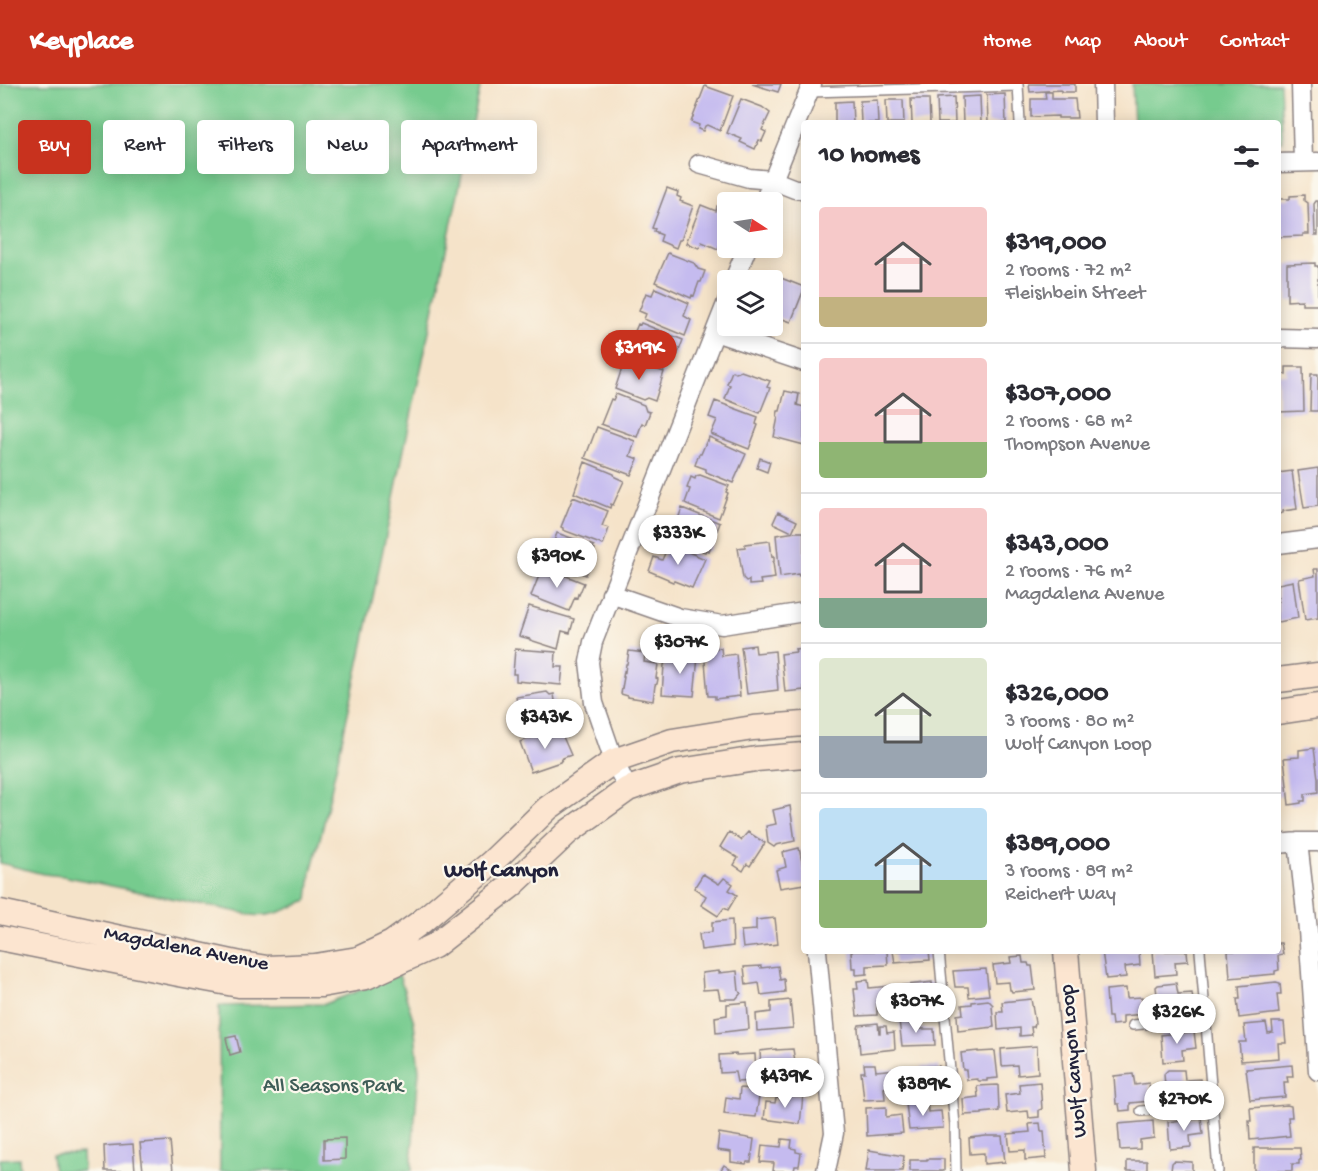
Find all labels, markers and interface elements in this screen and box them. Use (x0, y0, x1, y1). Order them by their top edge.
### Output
text: Keyplace (30, 26, 133, 59)
text: Home (983, 30, 1031, 55)
text: Map (1064, 30, 1101, 55)
text: About (1134, 30, 1187, 55)
text: Contact (1220, 30, 1288, 55)
chip: Buy (18, 120, 91, 174)
chip: Rent (103, 120, 185, 174)
chip: Filters (197, 120, 294, 174)
chip: New (306, 120, 389, 174)
chip: Apartment (401, 120, 537, 174)
icon: filters (1230, 140, 1263, 173)
text: 10 homes (819, 141, 919, 172)
north arrow (717, 192, 783, 258)
map controls (717, 192, 783, 336)
text: $319,000 (1005, 229, 1106, 260)
icon: home (867, 231, 939, 303)
text: 2 rooms · 72 m² (1005, 260, 1132, 283)
button: layers (717, 270, 783, 336)
text: Fleishbein Street (1005, 283, 1145, 306)
pin: $319K (597, 330, 681, 381)
text: $319K (615, 338, 663, 361)
text: $307,000 (1005, 380, 1111, 411)
icon: home (867, 382, 939, 454)
text: 2 rooms · 68 m² (1005, 411, 1133, 434)
text: Thompson Avenue (1005, 434, 1150, 457)
pin: $333K (636, 515, 720, 566)
text: $333K (652, 523, 704, 546)
text: $343,000 (1005, 530, 1108, 561)
icon: home (867, 532, 939, 604)
pin: $390K (515, 538, 599, 589)
text: $390K (531, 546, 583, 569)
text: 2 rooms · 76 m² (1005, 561, 1132, 584)
text: Magdalena Avenue (1005, 584, 1164, 607)
pin: $307K (638, 624, 722, 675)
text: $307K (654, 632, 706, 655)
text: $326,000 (1005, 680, 1109, 711)
icon: home (867, 682, 939, 754)
pin: $343K (503, 699, 587, 750)
text: $343K (520, 707, 570, 730)
text: 3 rooms · 80 m² (1005, 711, 1134, 734)
text: Wolf Canyon Loop (1005, 734, 1151, 757)
text: $389,000 (1005, 830, 1110, 861)
icon: home (867, 832, 939, 904)
district label: Wolf Canyon (443, 859, 559, 885)
text: 3 rooms · 89 m² (1005, 861, 1133, 884)
text: Reichert Way (1005, 884, 1116, 907)
street label: Magdalena Avenue (101, 922, 272, 978)
pin: $307K (874, 983, 958, 1034)
street label: Wolf Canyon Loop (1056, 983, 1094, 1139)
text: $307K (890, 991, 942, 1014)
pin: $326K (1135, 994, 1219, 1045)
text: $326K (1152, 1002, 1202, 1025)
pin: $439K (743, 1058, 827, 1109)
text: $439K (760, 1066, 810, 1089)
pin: $389K (881, 1066, 965, 1117)
text: $389K (897, 1074, 949, 1097)
park label: All Seasons Park (263, 1075, 406, 1100)
pin: $270K (1142, 1081, 1226, 1132)
text: $270K (1158, 1089, 1210, 1112)

